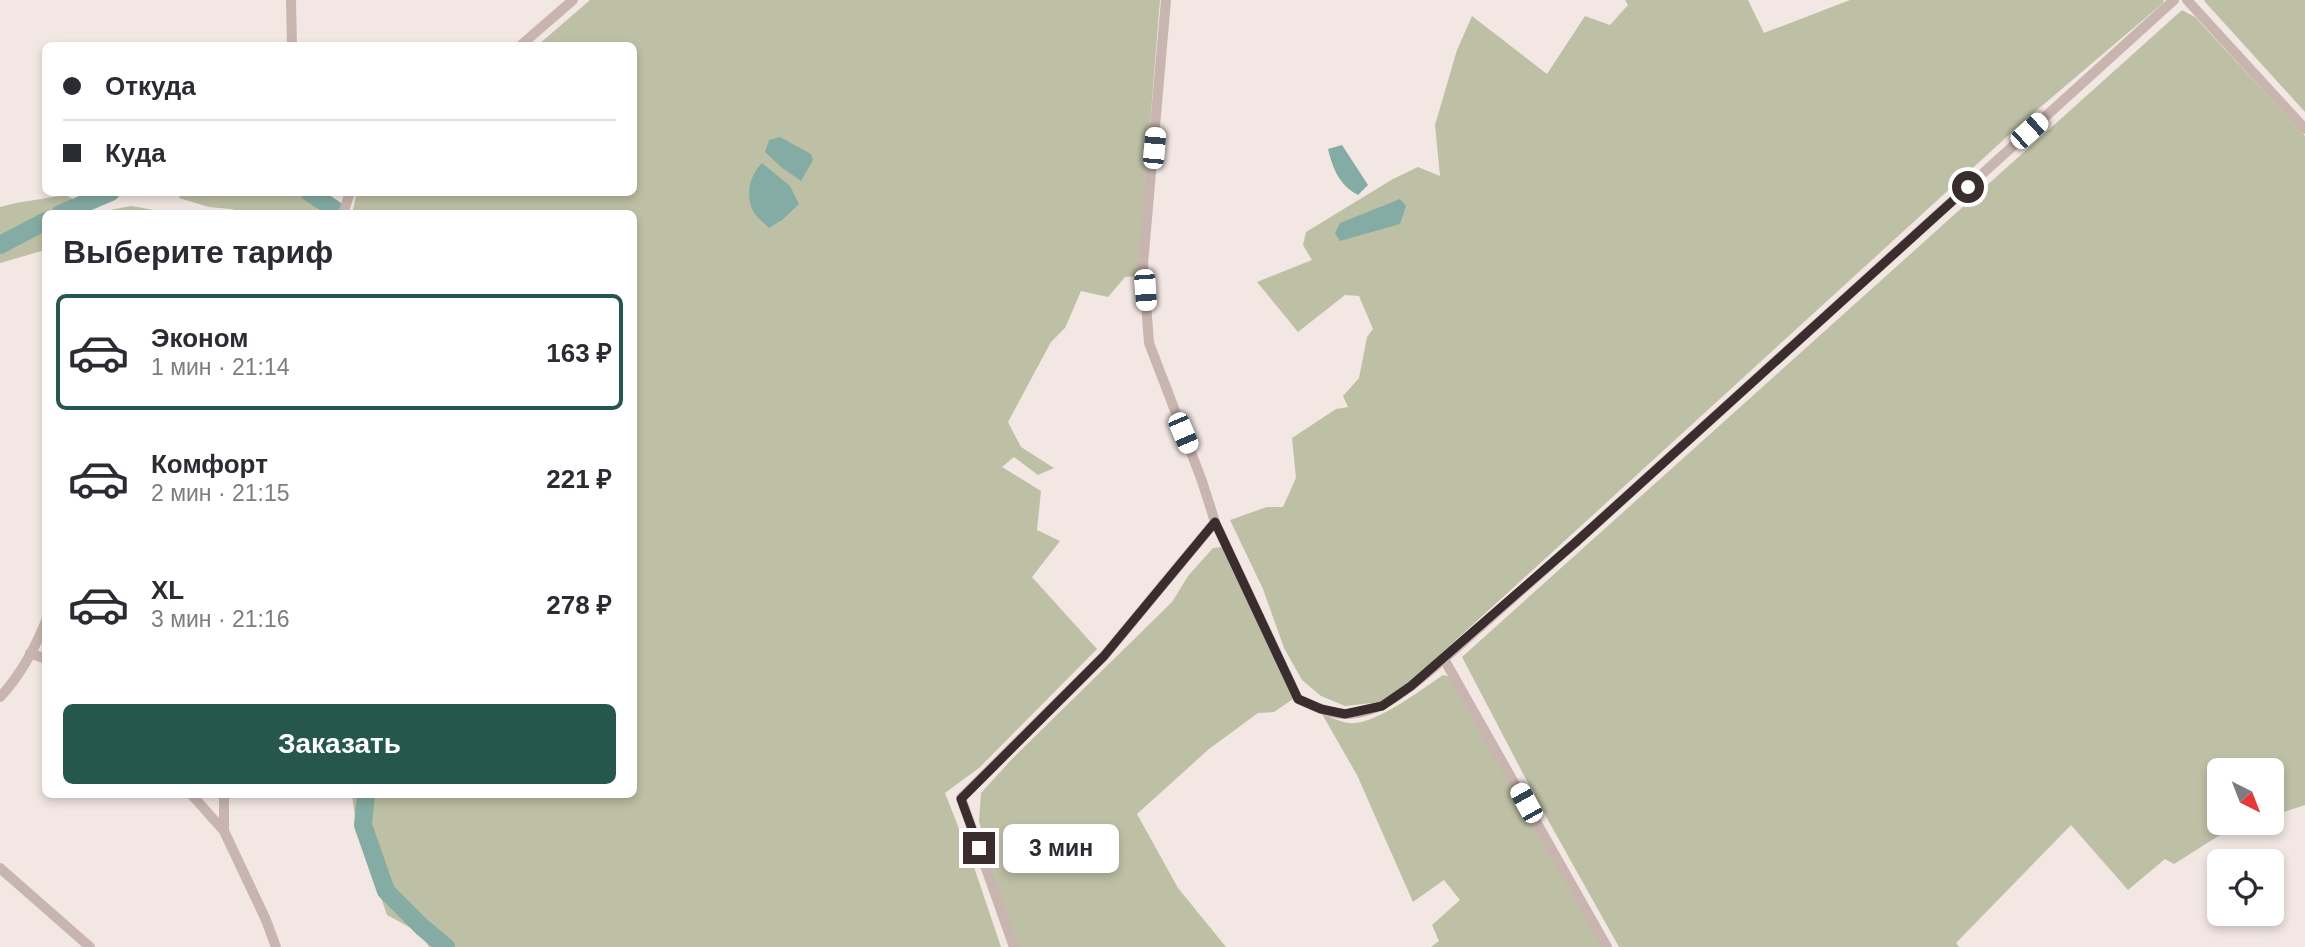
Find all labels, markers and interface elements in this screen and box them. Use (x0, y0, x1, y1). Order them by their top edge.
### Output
text: Откуда (105, 71, 196, 101)
car (2007, 109, 2052, 153)
car (1142, 126, 1167, 170)
text: Куда (105, 138, 166, 168)
route start (1952, 171, 1984, 203)
text: Выберите тариф (63, 234, 333, 270)
car (1134, 268, 1157, 312)
icon: car (67, 321, 130, 384)
text: Эконом (151, 323, 249, 353)
text: 163 ₽ (546, 338, 612, 368)
text: 1 мин · 21:14 (151, 354, 290, 380)
car (1166, 410, 1201, 456)
icon: car (67, 447, 130, 510)
text: Комфорт (151, 449, 268, 479)
text: 221 ₽ (546, 464, 612, 494)
text: 2 мин · 21:15 (151, 480, 290, 506)
icon: car (67, 573, 130, 636)
text: XL (151, 575, 184, 605)
text: 278 ₽ (546, 590, 612, 620)
text: 3 мин · 21:16 (151, 606, 290, 632)
button: Заказать (63, 704, 616, 784)
north arrow (2207, 758, 2284, 835)
map controls (2207, 758, 2284, 926)
car (1507, 780, 1546, 826)
callout: 3 мин (1004, 824, 1119, 872)
route end (963, 832, 995, 864)
text: 3 мин (1029, 835, 1093, 861)
button: locate (2207, 849, 2284, 926)

